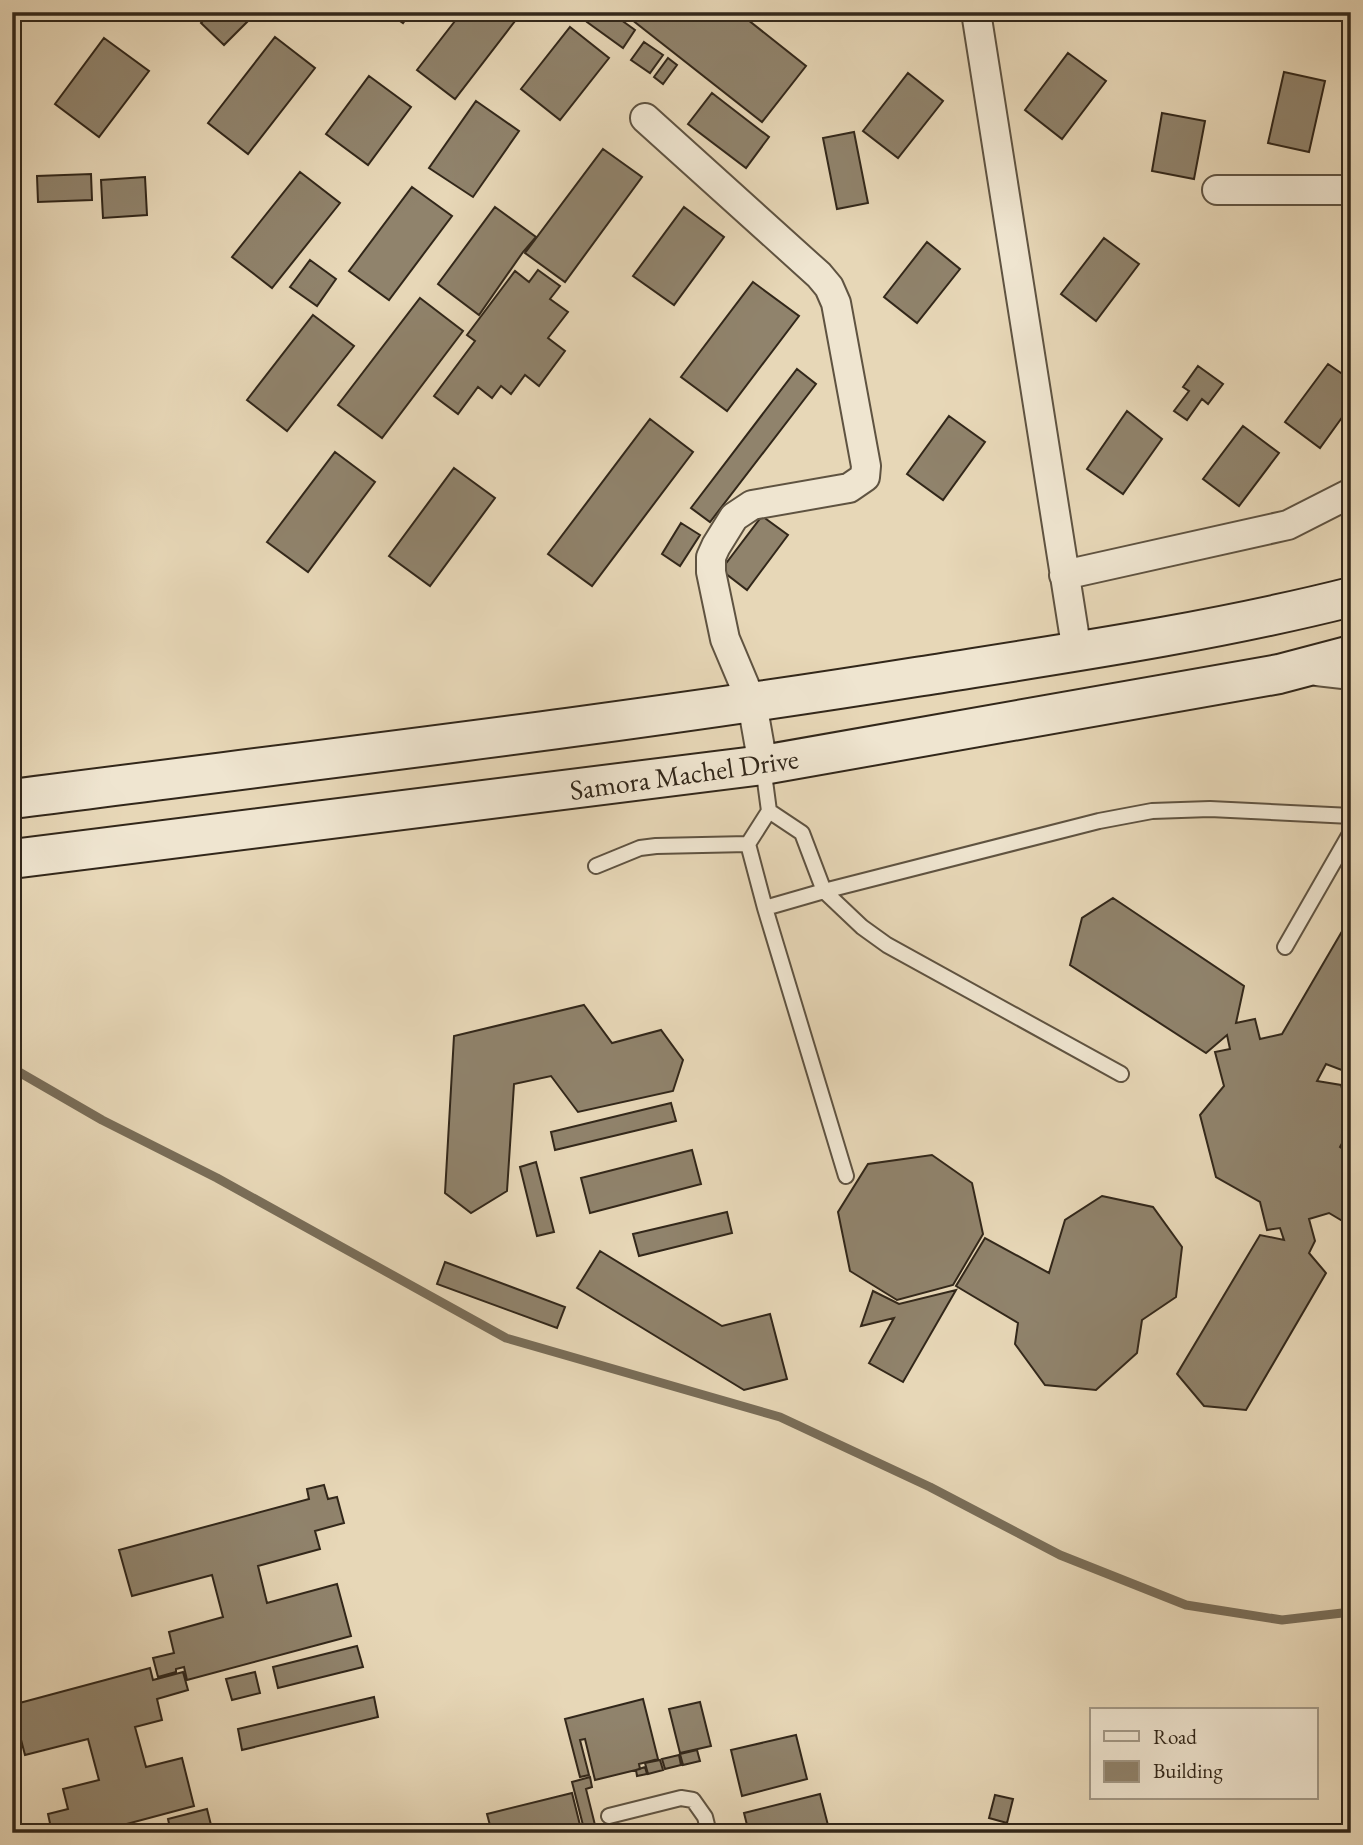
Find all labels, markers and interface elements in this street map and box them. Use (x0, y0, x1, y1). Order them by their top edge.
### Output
street label: Samora Machel Drive (567, 740, 801, 808)
legend (1090, 1708, 1318, 1800)
text: Road (1153, 1723, 1197, 1750)
text: Building (1153, 1757, 1223, 1784)

